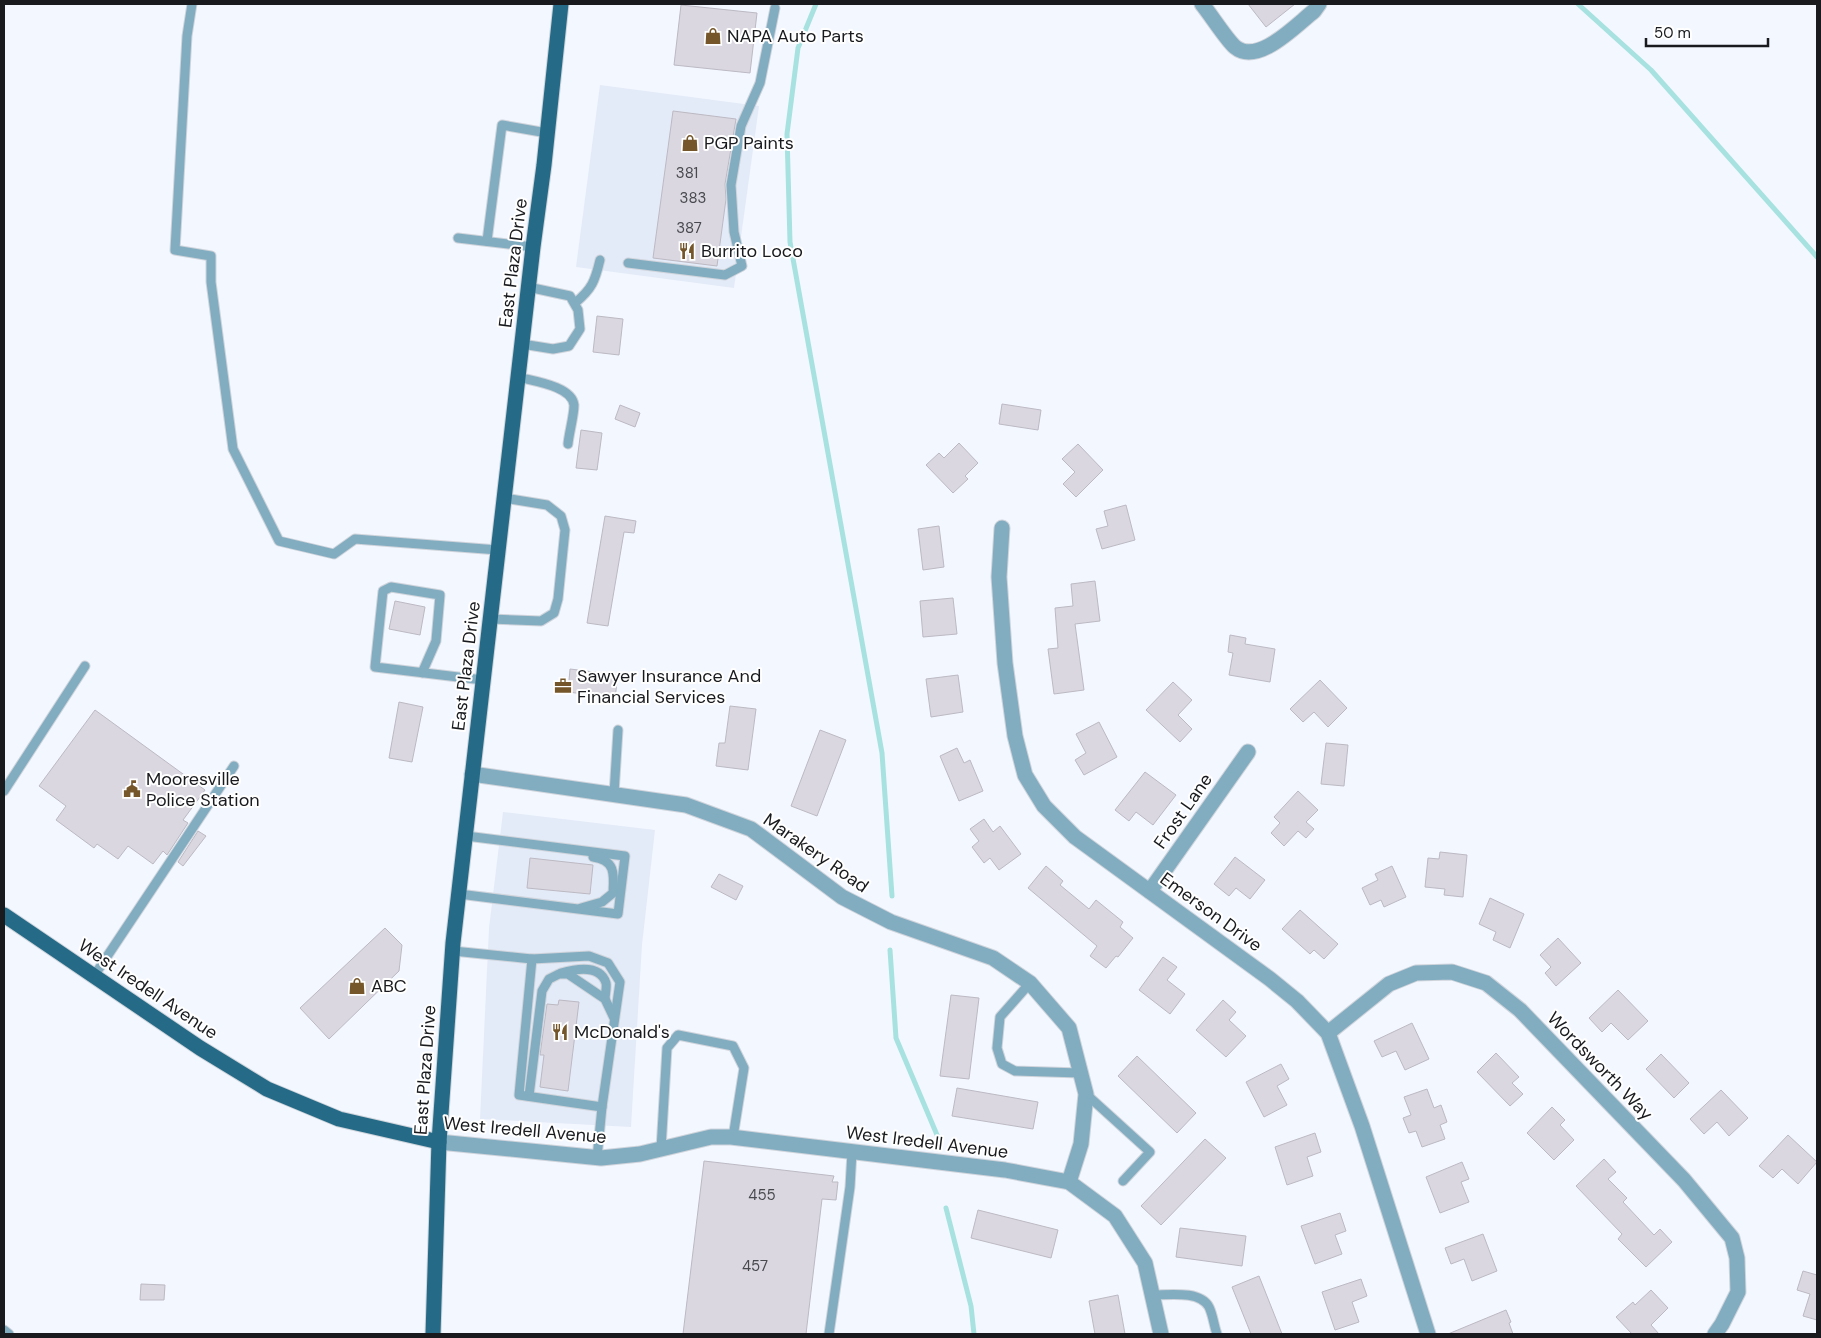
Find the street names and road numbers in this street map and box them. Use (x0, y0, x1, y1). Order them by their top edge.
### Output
street label: East Plaza Drive (493, 197, 533, 329)
street label: East Plaza Drive (446, 600, 486, 732)
street label: Frost Lane (1148, 769, 1218, 853)
street label: Marakery Road (759, 808, 873, 898)
street label: Emerson Drive (1155, 867, 1267, 957)
street label: West Iredell Avenue (74, 933, 222, 1045)
street label: East Plaza Drive (408, 1004, 442, 1136)
street label: Wordsworth Way (1542, 1006, 1658, 1126)
street label: West Iredell Avenue (443, 1111, 607, 1149)
street label: West Iredell Avenue (844, 1120, 1010, 1164)

